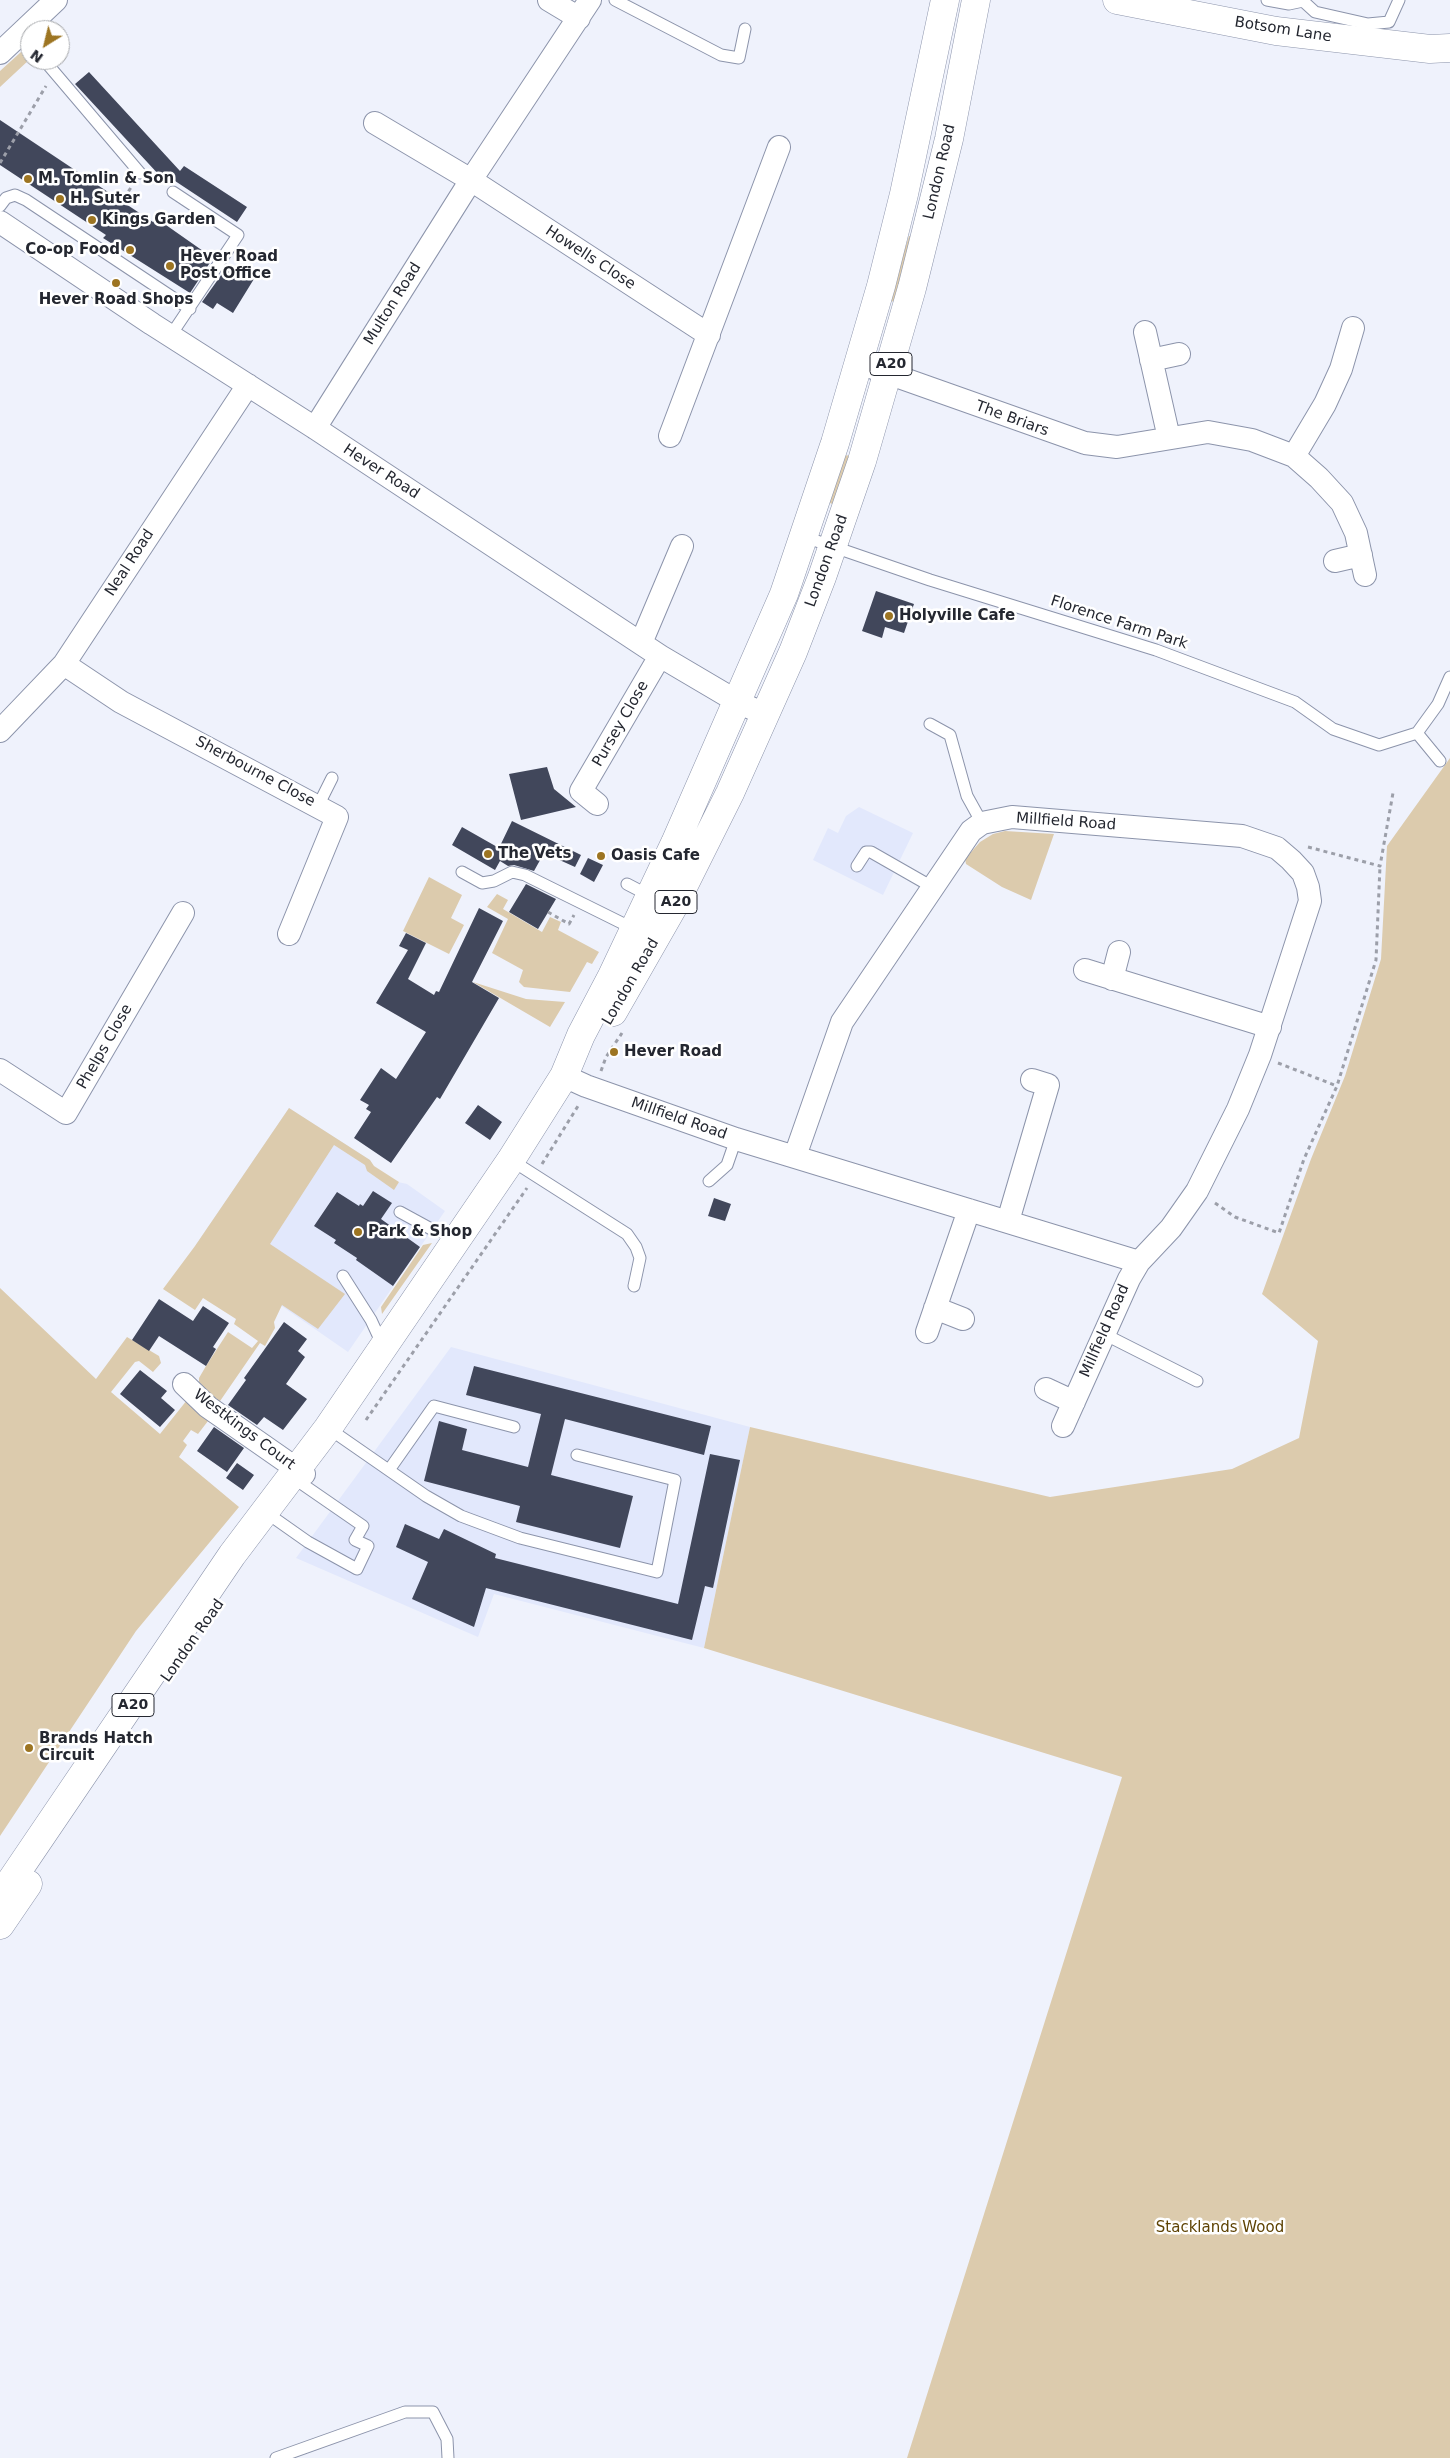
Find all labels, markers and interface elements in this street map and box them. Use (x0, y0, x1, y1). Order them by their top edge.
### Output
street label: Botsom Lane (1233, 13, 1333, 47)
north arrow (20, 20, 70, 70)
text: N (27, 46, 46, 66)
street label: London Road (920, 123, 960, 221)
place label: M. Tomlin & Son (38, 170, 174, 188)
marker: M. Tomlin & Son (22, 173, 34, 185)
place label: H. Suter (70, 190, 140, 208)
marker: H. Suter (54, 193, 66, 205)
place label: Kings Garden (102, 211, 216, 229)
marker: Kings Garden (86, 214, 98, 226)
street label: Howells Close (542, 222, 638, 294)
place label: Co-op Food (25, 241, 120, 259)
marker: Co-op Food (124, 244, 136, 256)
place label: Hever Road Post Office (180, 248, 278, 283)
marker: Hever Road Post Office (164, 260, 176, 272)
street label: Multon Road (361, 260, 425, 348)
marker: Hever Road Shops (110, 277, 122, 289)
place label: Hever Road Shops (39, 291, 193, 309)
road number: A20 (870, 352, 912, 376)
street label: The Briars (973, 397, 1051, 441)
street label: Hever Road (340, 441, 422, 503)
street label: London Road (802, 512, 852, 610)
street label: Neal Road (102, 526, 158, 600)
street label: Florence Farm Park (1048, 592, 1190, 654)
place label: Holyville Cafe (899, 607, 1015, 625)
marker: Holyville Cafe (883, 610, 895, 622)
street label: Pursey Close (589, 678, 653, 770)
street label: Sherbourne Close (192, 733, 318, 811)
street label: Millfield Road (1015, 810, 1117, 834)
place label: The Vets (498, 845, 571, 863)
place label: Oasis Cafe (611, 847, 700, 865)
marker: The Vets (482, 848, 494, 860)
marker: Oasis Cafe (595, 850, 607, 862)
road number: A20 (655, 890, 697, 914)
street label: London Road (599, 935, 663, 1029)
street label: Phelps Close (73, 1001, 137, 1093)
place label: Hever Road (624, 1043, 722, 1061)
marker: Hever Road (608, 1046, 620, 1058)
street label: Millfield Road (629, 1094, 729, 1144)
place label: Park & Shop (368, 1223, 472, 1241)
marker: Park & Shop (352, 1226, 364, 1238)
street label: Millfield Road (1076, 1282, 1134, 1380)
street label: Westkings Court (190, 1386, 298, 1474)
street label: London Road (158, 1596, 228, 1686)
road number: A20 (112, 1694, 154, 1716)
place label: Brands Hatch Circuit (39, 1730, 153, 1765)
marker: Brands Hatch Circuit (23, 1742, 35, 1754)
park label: Stacklands Wood (1156, 2219, 1284, 2237)

